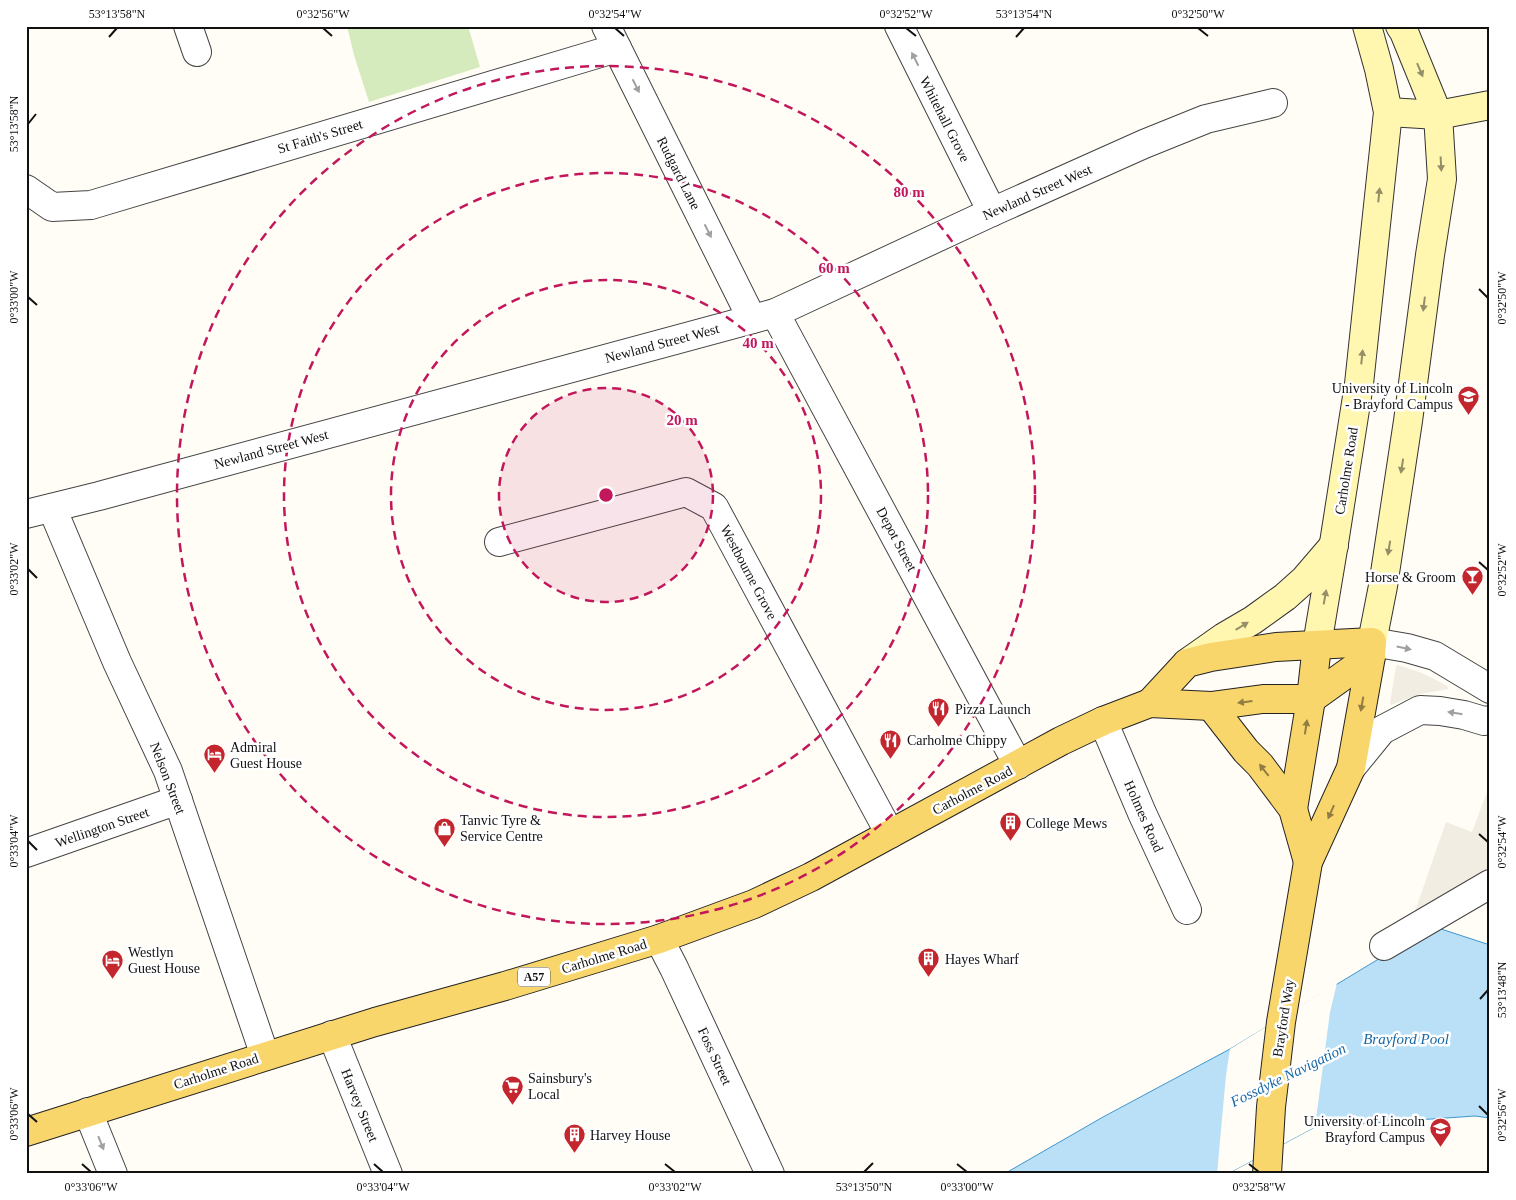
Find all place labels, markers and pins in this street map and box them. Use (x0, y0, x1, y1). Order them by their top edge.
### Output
place label: University of Lincoln - Brayford Campus (1332, 381, 1453, 412)
school or university icon: University of Lincoln - Brayford Campus (1457, 384, 1481, 415)
centre of rings (597, 486, 615, 504)
bar icon: Horse & Groom (1460, 565, 1484, 596)
place label: Horse & Groom (1365, 570, 1456, 585)
restaurant icon: Pizza Launch (927, 697, 951, 728)
place label: Pizza Launch (955, 702, 1031, 717)
restaurant icon: Carholme Chippy (879, 728, 903, 759)
place label: Carholme Chippy (907, 733, 1007, 748)
place label: Admiral Guest House (230, 740, 302, 771)
hotel icon: Admiral Guest House (202, 743, 226, 774)
building icon: College Mews (998, 811, 1022, 842)
place label: Tanvic Tyre & Service Centre (460, 813, 543, 844)
shop icon: Tanvic Tyre & Service Centre (432, 816, 456, 847)
place label: College Mews (1026, 816, 1107, 831)
place label: Westlyn Guest House (128, 945, 200, 976)
building icon: Hayes Wharf (917, 947, 941, 978)
hotel icon: Westlyn Guest House (100, 948, 124, 979)
place label: Hayes Wharf (945, 952, 1019, 967)
place label: Sainsbury's Local (528, 1071, 592, 1102)
supermarket icon: Sainsbury's Local (500, 1074, 524, 1105)
place label: University of Lincoln Brayford Campus (1304, 1114, 1425, 1145)
school or university icon: University of Lincoln Brayford Campus (1429, 1117, 1453, 1148)
building icon: Harvey House (562, 1123, 586, 1154)
place label: Harvey House (590, 1128, 670, 1143)

